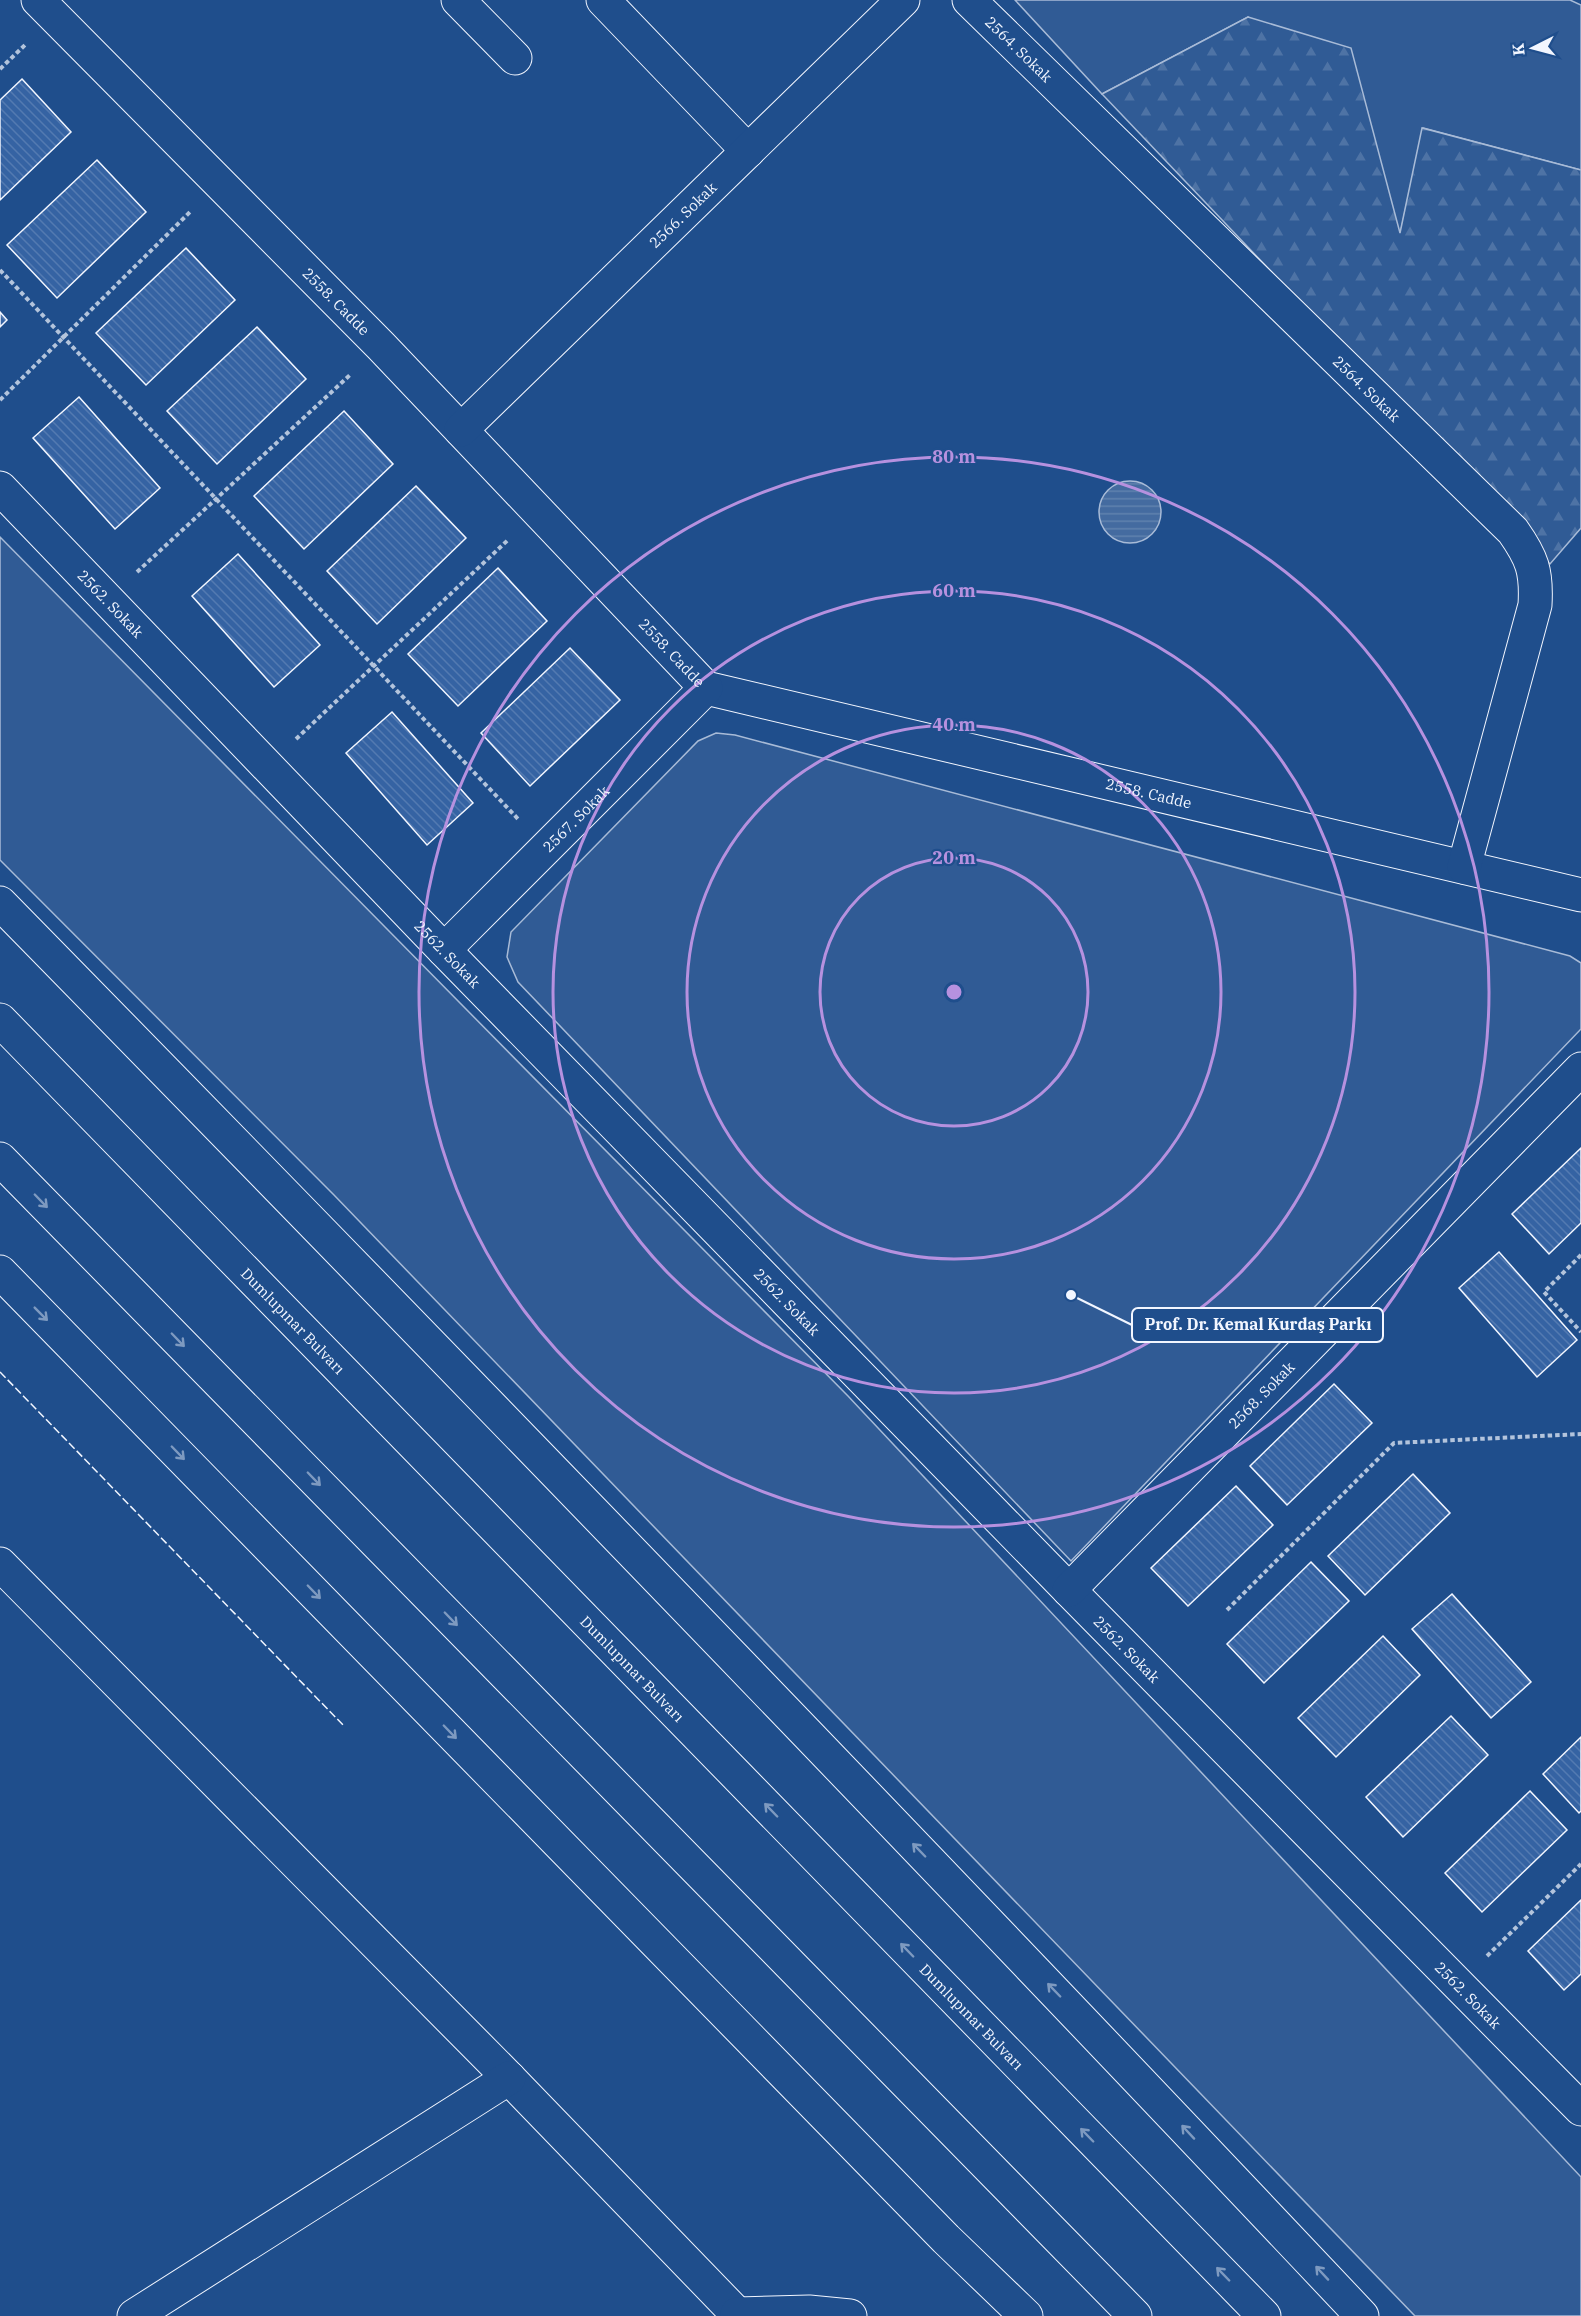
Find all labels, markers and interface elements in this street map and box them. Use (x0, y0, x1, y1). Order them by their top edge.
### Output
street label: 2564. Sokak (981, 12, 1057, 86)
north arrow (1503, 18, 1563, 78)
text: K (1507, 42, 1529, 57)
street label: 2566. Sokak (645, 177, 720, 252)
street label: 2558. Cadde (299, 263, 374, 339)
street label: 2564. Sokak (1329, 351, 1405, 426)
text: 80 m (932, 445, 976, 468)
street label: 2562. Sokak (74, 566, 148, 641)
text: 60 m (932, 579, 976, 602)
street label: 2558. Cadde (635, 614, 709, 691)
text: 40 m (932, 713, 976, 736)
street label: 2558. Cadde (1104, 773, 1194, 812)
street label: 2567. Sokak (538, 781, 613, 856)
text: 20 m (932, 846, 976, 869)
street label: 2562. Sokak (411, 916, 485, 992)
centre of rings (944, 982, 964, 1002)
one-way arrow (34, 1193, 48, 1208)
street label: Dumlupınar Bulvarı (237, 1264, 349, 1378)
street label: 2562. Sokak (750, 1264, 824, 1339)
one-way arrow (34, 1306, 49, 1321)
callout: Prof. Dr. Kemal Kurdaş Parkı (1132, 1308, 1383, 1342)
text: Prof. Dr. Kemal Kurdaş Parkı (1144, 1314, 1372, 1334)
one-way arrow (170, 1333, 185, 1348)
street label: 2568. Sokak (1224, 1357, 1298, 1432)
one-way arrow (170, 1445, 185, 1460)
one-way arrow (307, 1472, 321, 1487)
one-way arrow (307, 1585, 321, 1600)
one-way arrow (443, 1611, 458, 1626)
street label: Dumlupınar Bulvarı (577, 1611, 689, 1726)
street label: 2562. Sokak (1090, 1611, 1164, 1687)
one-way arrow (443, 1724, 458, 1739)
one-way arrow (764, 1803, 778, 1818)
one-way arrow (912, 1842, 926, 1857)
one-way arrow (900, 1942, 914, 1957)
street label: 2562. Sokak (1431, 1957, 1506, 2033)
street label: Dumlupınar Bulvarı (916, 1959, 1028, 2074)
one-way arrow (1047, 1983, 1061, 1998)
one-way arrow (1181, 2124, 1195, 2139)
one-way arrow (1080, 2127, 1095, 2142)
one-way arrow (1315, 2266, 1329, 2281)
one-way arrow (1216, 2267, 1231, 2282)

